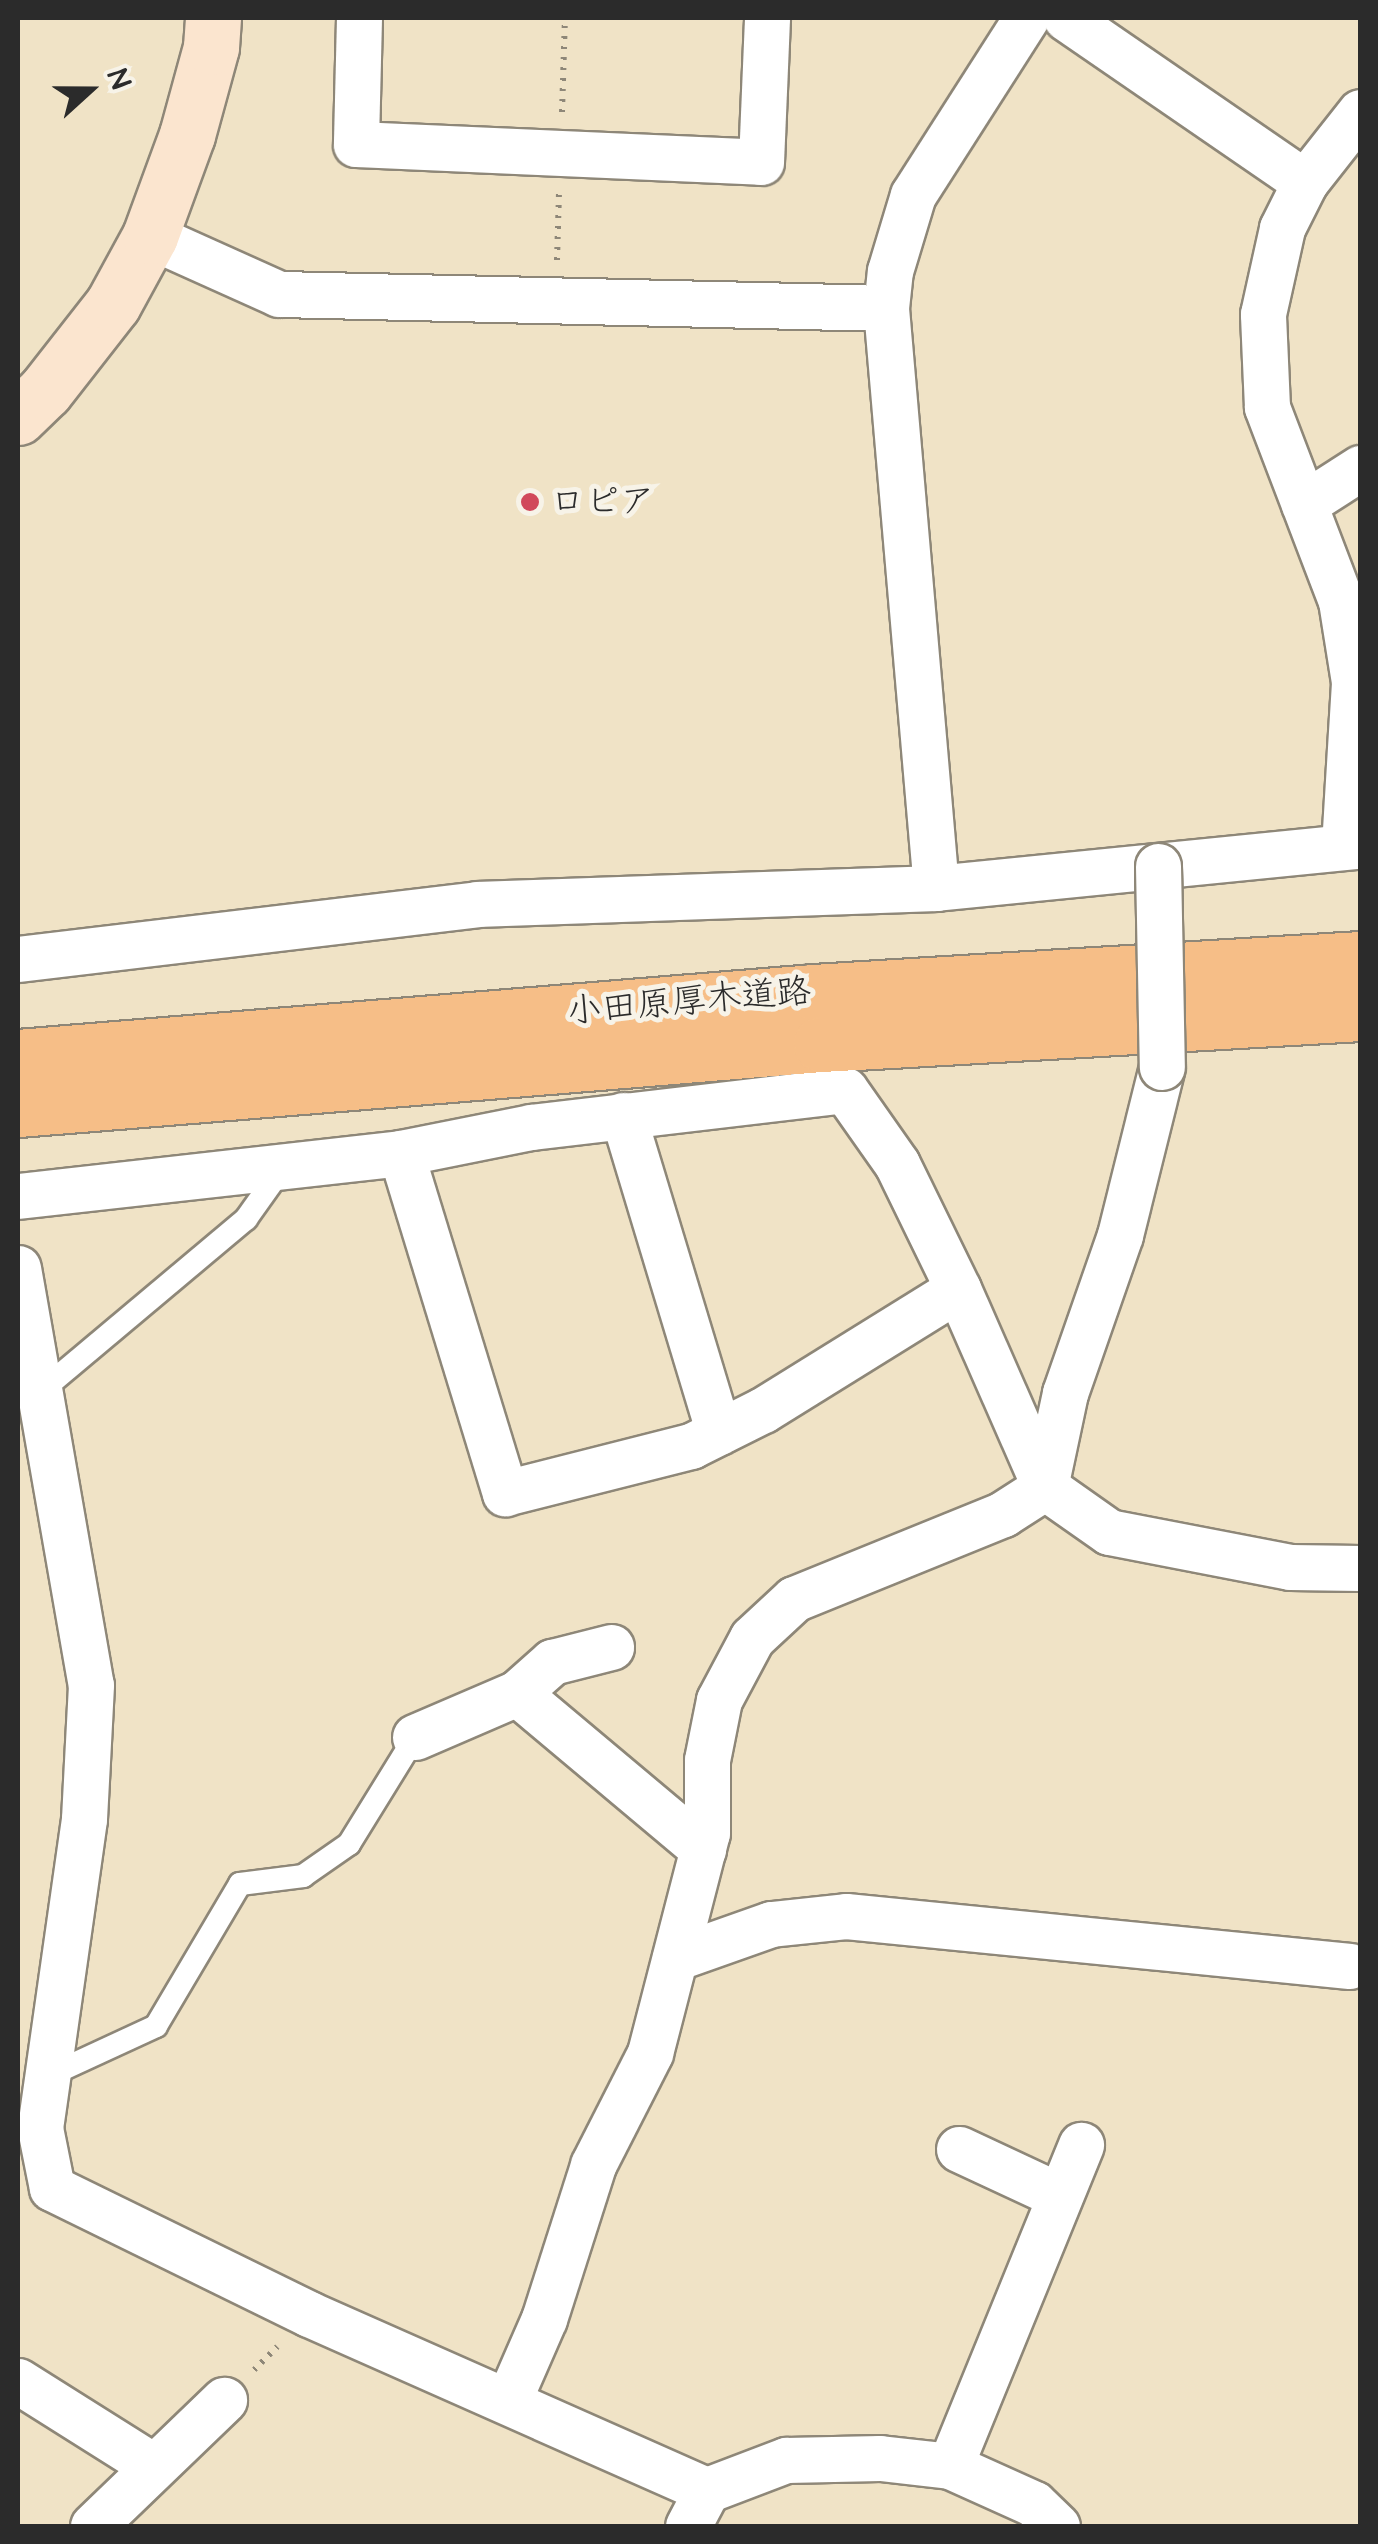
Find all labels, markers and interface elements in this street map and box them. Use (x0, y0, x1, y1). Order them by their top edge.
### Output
north arrow (40, 40, 140, 140)
text: N (97, 64, 140, 94)
place label: ロピア (550, 481, 655, 523)
marker: ロピア (519, 491, 541, 513)
street label: 小田原厚木道路 (565, 970, 813, 1034)

